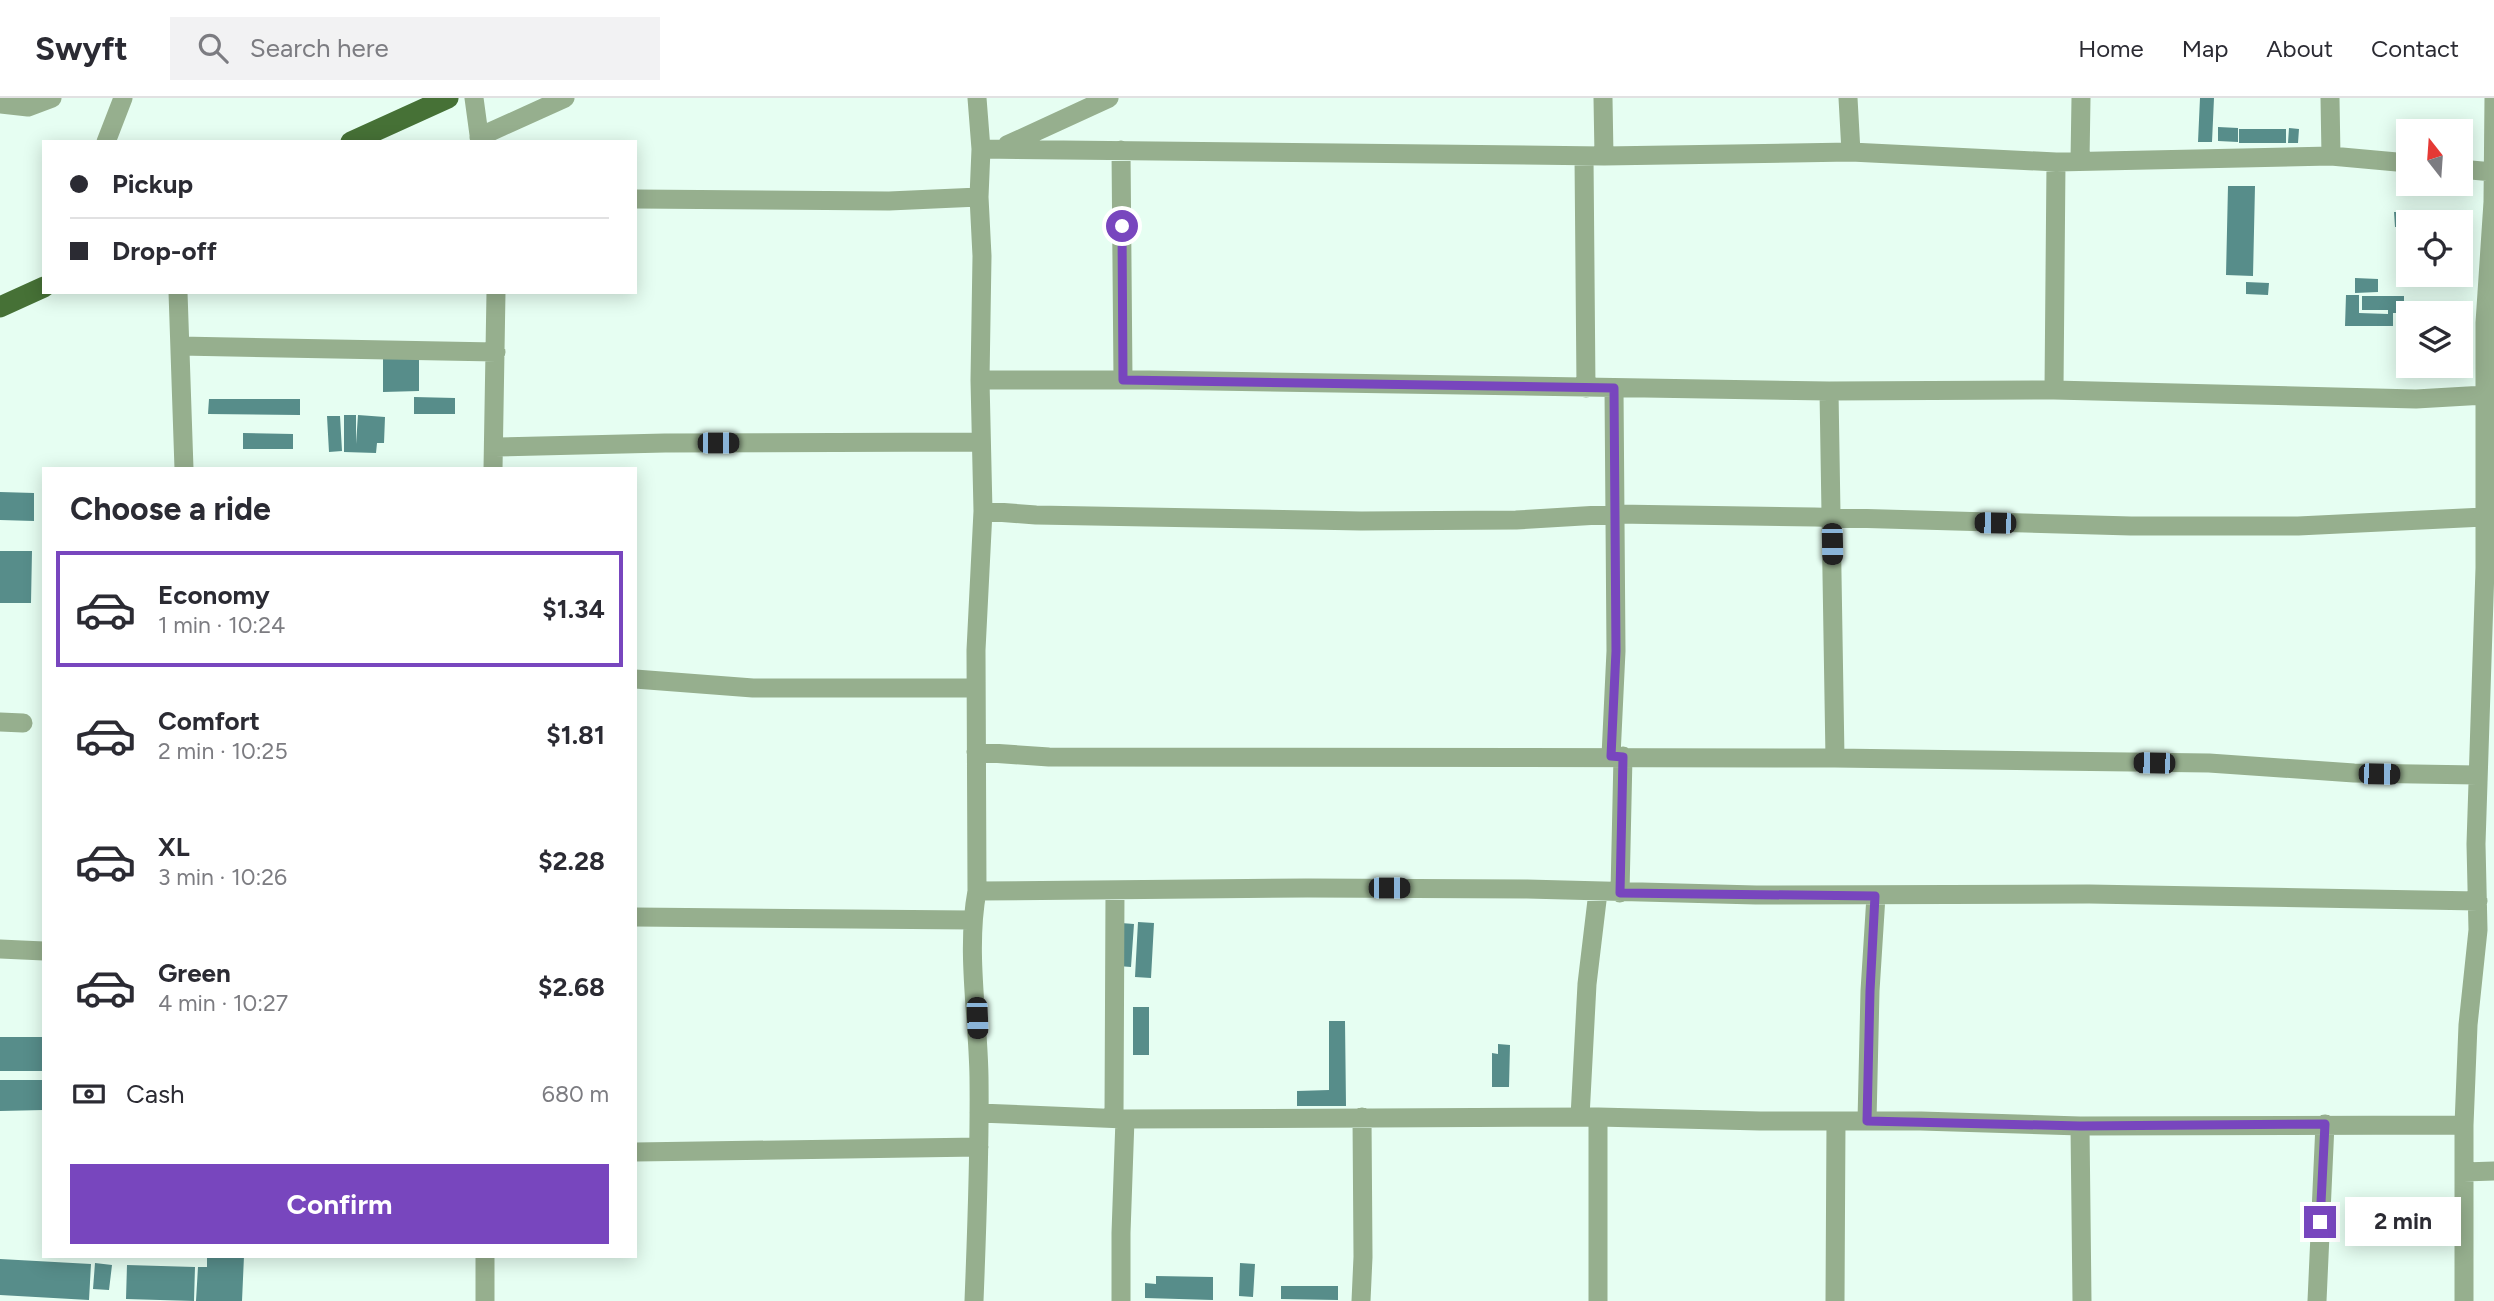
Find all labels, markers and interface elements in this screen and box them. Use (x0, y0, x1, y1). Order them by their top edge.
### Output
search box (170, 17, 660, 80)
text: Swyft (35, 29, 128, 68)
icon: search (194, 29, 232, 67)
text: Search here (250, 32, 389, 64)
text: Home (2078, 34, 2144, 63)
text: Map (2182, 34, 2228, 63)
text: About (2266, 34, 2333, 63)
text: Contact (2371, 34, 2459, 63)
north arrow (2396, 119, 2473, 196)
map controls (2396, 119, 2473, 378)
text: Pickup (112, 168, 193, 200)
route start (1106, 210, 1138, 242)
button: locate (2396, 210, 2473, 287)
text: Drop-off (112, 235, 217, 267)
button: layers (2396, 301, 2473, 378)
car (698, 433, 740, 454)
text: Choose a ride (70, 490, 271, 528)
car (1974, 512, 2017, 534)
car (1822, 523, 1843, 565)
icon: car (74, 578, 137, 641)
text: Economy (158, 579, 270, 611)
text: $1.34 (542, 593, 605, 625)
text: 1 min · 10:24 (158, 611, 285, 639)
icon: car (74, 704, 137, 767)
text: Comfort (158, 705, 260, 737)
text: $1.81 (546, 719, 605, 751)
text: 2 min · 10:25 (158, 737, 288, 765)
car (2133, 752, 2176, 774)
car (2358, 763, 2401, 785)
icon: car (74, 830, 137, 893)
text: XL (158, 831, 190, 863)
text: $2.28 (538, 845, 605, 877)
text: 3 min · 10:26 (158, 863, 287, 891)
car (1369, 878, 1411, 899)
icon: car (74, 956, 137, 1019)
text: Green (158, 957, 231, 989)
text: $2.68 (538, 971, 605, 1003)
text: 4 min · 10:27 (158, 989, 288, 1017)
car (966, 997, 989, 1039)
icon: cash (70, 1075, 108, 1113)
text: Cash (126, 1078, 185, 1110)
text: 680 m (542, 1080, 609, 1108)
button: Confirm (70, 1164, 609, 1244)
callout: 2 min (2344, 1198, 2460, 1246)
route end (2304, 1206, 2336, 1238)
text: 2 min (2374, 1207, 2432, 1235)

